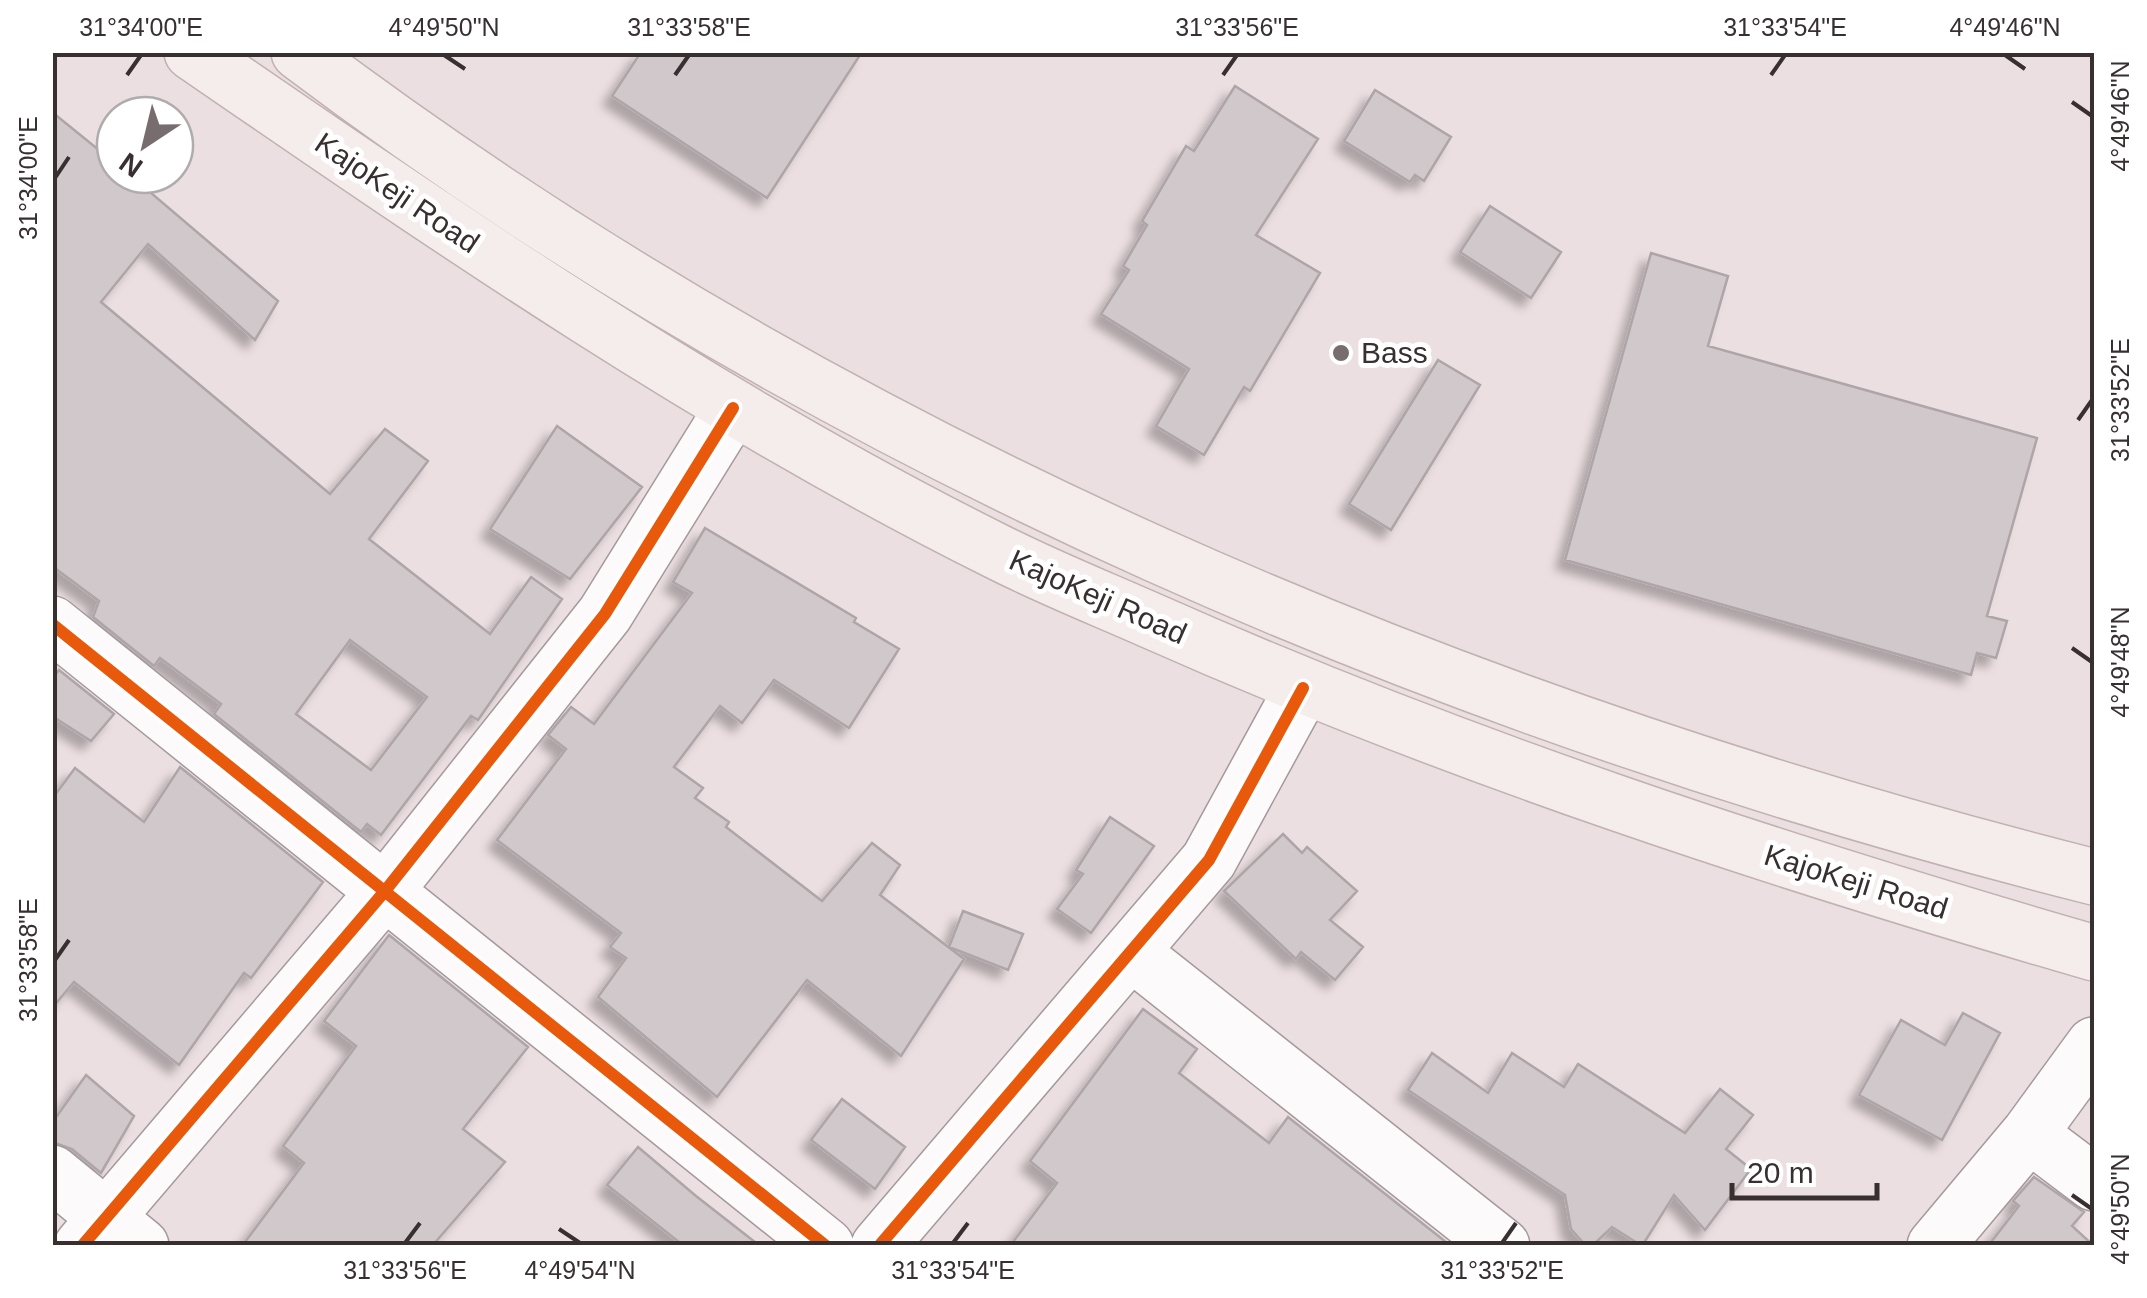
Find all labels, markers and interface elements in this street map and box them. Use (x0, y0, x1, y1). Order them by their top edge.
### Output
text: 31°34'00"E (79, 13, 203, 41)
text: 4°49'50"N (388, 13, 500, 41)
text: 31°33'58"E (627, 13, 751, 41)
text: 31°33'56"E (1175, 13, 1299, 41)
text: 31°33'54"E (1723, 13, 1847, 41)
text: 4°49'46"N (1949, 13, 2061, 41)
text: 4°49'46"N (2106, 60, 2134, 172)
north arrow (95, 95, 195, 195)
text: 31°34'00"E (14, 116, 42, 240)
street label: KajoKeji Road (309, 126, 485, 259)
text: N (114, 147, 148, 184)
place label: Bass (1361, 336, 1428, 369)
text: 31°33'52"E (2106, 338, 2134, 462)
marker: Bass (1330, 342, 1352, 364)
street label: KajoKeji Road (1005, 543, 1192, 650)
text: 4°49'48"N (2106, 606, 2134, 718)
street label: KajoKeji Road (1760, 838, 1952, 925)
text: 31°33'58"E (14, 898, 42, 1022)
scale bar (1732, 1138, 1877, 1200)
text: 4°49'50"N (2106, 1153, 2134, 1265)
text: 20 m (1747, 1156, 1814, 1189)
text: 31°33'56"E (343, 1256, 467, 1284)
text: 4°49'54"N (524, 1256, 636, 1284)
text: 31°33'54"E (891, 1256, 1015, 1284)
text: 31°33'52"E (1440, 1256, 1564, 1284)

